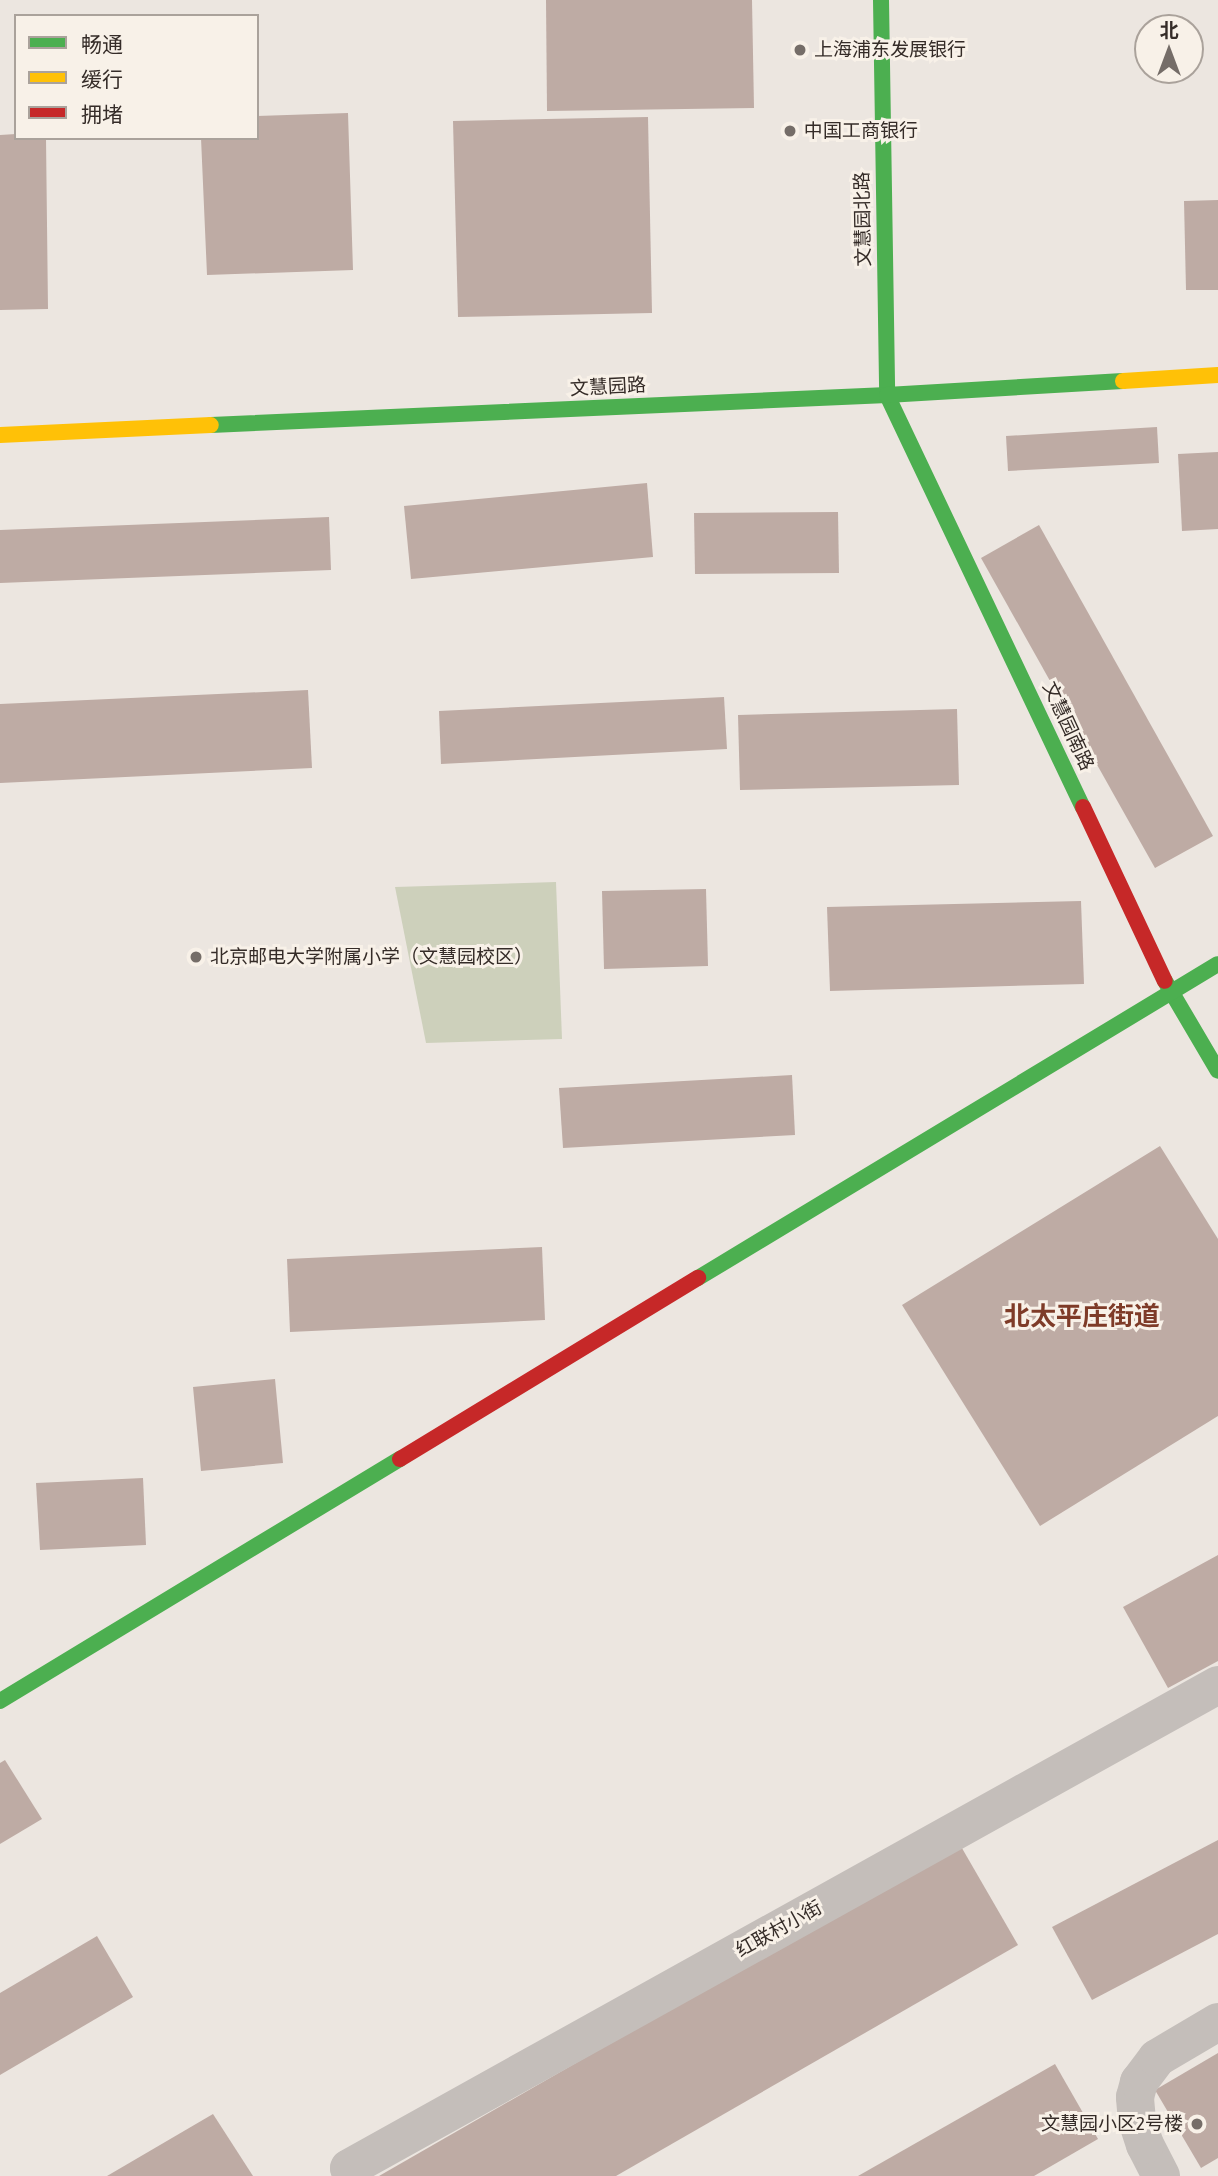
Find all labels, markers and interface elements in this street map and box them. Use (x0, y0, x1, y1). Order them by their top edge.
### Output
legend (14, 14, 259, 140)
north arrow (1134, 14, 1204, 84)
text: 北 (1159, 19, 1179, 41)
text: 畅通 (81, 32, 123, 56)
place label: 上海浦东发展银行 (814, 39, 966, 61)
marker: 上海浦东发展银行 (792, 42, 808, 58)
text: 缓行 (81, 67, 123, 91)
text: 拥堵 (81, 102, 123, 126)
place label: 中国工商银行 (804, 120, 918, 142)
marker: 中国工商银行 (782, 123, 798, 139)
street label: 文慧园北路 (851, 171, 875, 267)
street label: 文慧园路 (569, 374, 647, 400)
street label: 文慧园南路 (1038, 678, 1098, 774)
place label: 北京邮电大学附属小学（文慧园校区） (210, 946, 533, 968)
marker: 北京邮电大学附属小学（文慧园校区） (188, 949, 204, 965)
district label: 北太平庄街道 (1004, 1301, 1160, 1333)
street label: 红联村小街 (732, 1896, 826, 1962)
place label: 文慧园小区2号楼 (1041, 2113, 1183, 2135)
marker: 文慧园小区2号楼 (1189, 2116, 1205, 2132)

